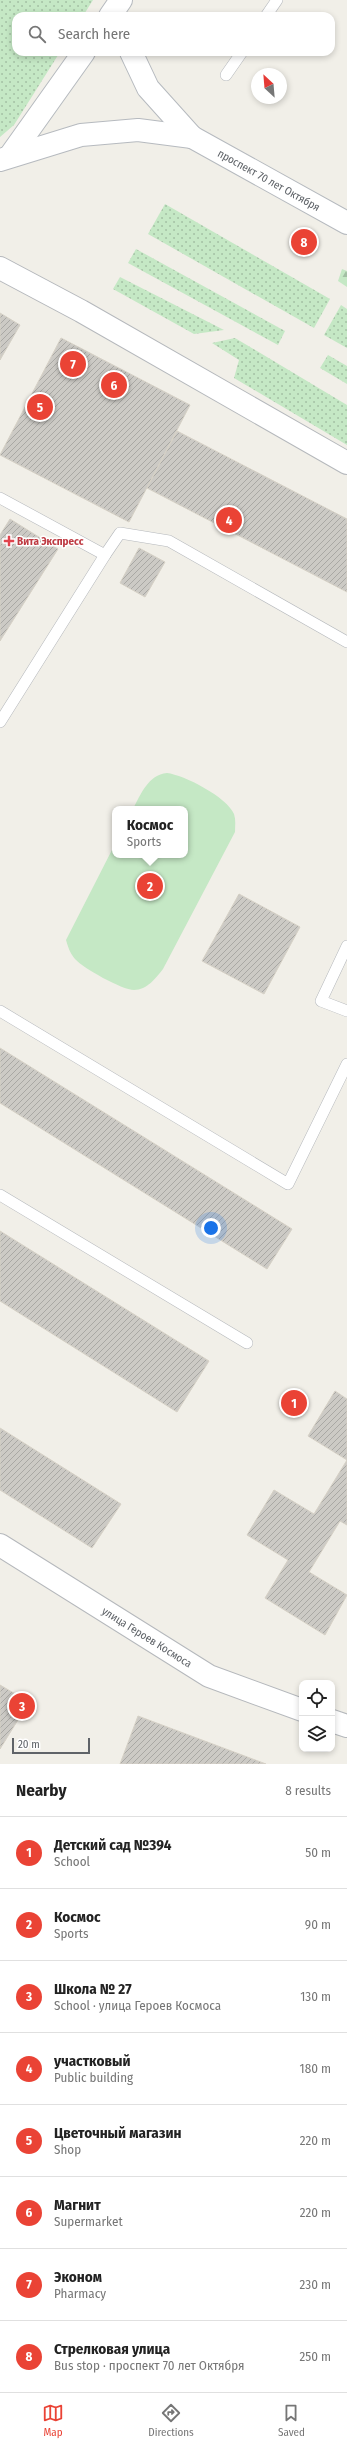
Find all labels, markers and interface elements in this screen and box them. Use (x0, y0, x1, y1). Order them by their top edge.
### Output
search box (12, 12, 335, 56)
icon: search (26, 23, 48, 45)
text: Search here (58, 25, 130, 43)
north arrow (251, 68, 287, 104)
street label: проспект 70 лет Октября (215, 147, 322, 214)
pin: 8 (291, 227, 317, 257)
pin: 7 (60, 349, 86, 379)
pin: 6 (101, 370, 127, 400)
pin: 5 (27, 392, 53, 422)
pin: 4 (216, 505, 242, 535)
place label: Вита Экспресс (17, 535, 84, 548)
marker: Вита Экспресс (4, 536, 14, 546)
popup (112, 806, 188, 858)
text: Космос (127, 816, 173, 834)
text: Sports (127, 834, 161, 849)
pin: 2 (137, 871, 163, 901)
your location (201, 1218, 221, 1238)
pin: 1 (281, 1388, 307, 1418)
street label: улица Героев Космоса (99, 1605, 194, 1670)
map controls (299, 1680, 335, 1752)
button: locate (299, 1680, 335, 1716)
pin: 3 (9, 1691, 35, 1721)
button: layers (299, 1716, 335, 1752)
scale bar (12, 1736, 90, 1755)
text: 20 m (18, 1738, 40, 1751)
text: Nearby (16, 1780, 67, 1801)
text: 8 results (285, 1783, 331, 1798)
text: Детский сад №394 (54, 1836, 172, 1854)
text: 1 (26, 1845, 32, 1860)
text: 50 m (305, 1845, 331, 1860)
text: School (54, 1854, 90, 1869)
text: Космос (54, 1908, 101, 1926)
text: 2 (26, 1917, 32, 1932)
text: 90 m (305, 1917, 331, 1932)
text: Sports (54, 1926, 89, 1941)
text: Школа № 27 (54, 1980, 132, 1998)
text: 3 (26, 1989, 32, 2004)
text: 130 m (300, 1989, 331, 2004)
text: School · улица Героев Космоса (54, 1998, 221, 2013)
text: участковый (54, 2052, 131, 2070)
text: 4 (26, 2061, 32, 2076)
text: 180 m (300, 2061, 331, 2076)
text: Public building (54, 2070, 133, 2085)
text: Цветочный магазин (54, 2124, 181, 2142)
text: 5 (26, 2133, 32, 2148)
text: 220 m (300, 2133, 331, 2148)
text: Shop (54, 2142, 81, 2157)
text: Магнит (54, 2196, 101, 2214)
text: 6 (26, 2205, 32, 2220)
text: 220 m (300, 2205, 331, 2220)
text: Supermarket (54, 2214, 123, 2229)
text: Эконом (54, 2268, 102, 2286)
text: 7 (26, 2277, 32, 2292)
text: 230 m (300, 2277, 331, 2292)
text: Pharmacy (54, 2286, 106, 2301)
text: Стрелковая улица (54, 2340, 170, 2358)
text: 8 (26, 2349, 32, 2364)
text: 250 m (299, 2349, 331, 2364)
text: Bus stop · проспект 70 лет Октября (54, 2358, 245, 2373)
tab: Map (42, 2402, 64, 2439)
tab: Directions (148, 2402, 194, 2439)
tab: Saved (278, 2402, 305, 2439)

